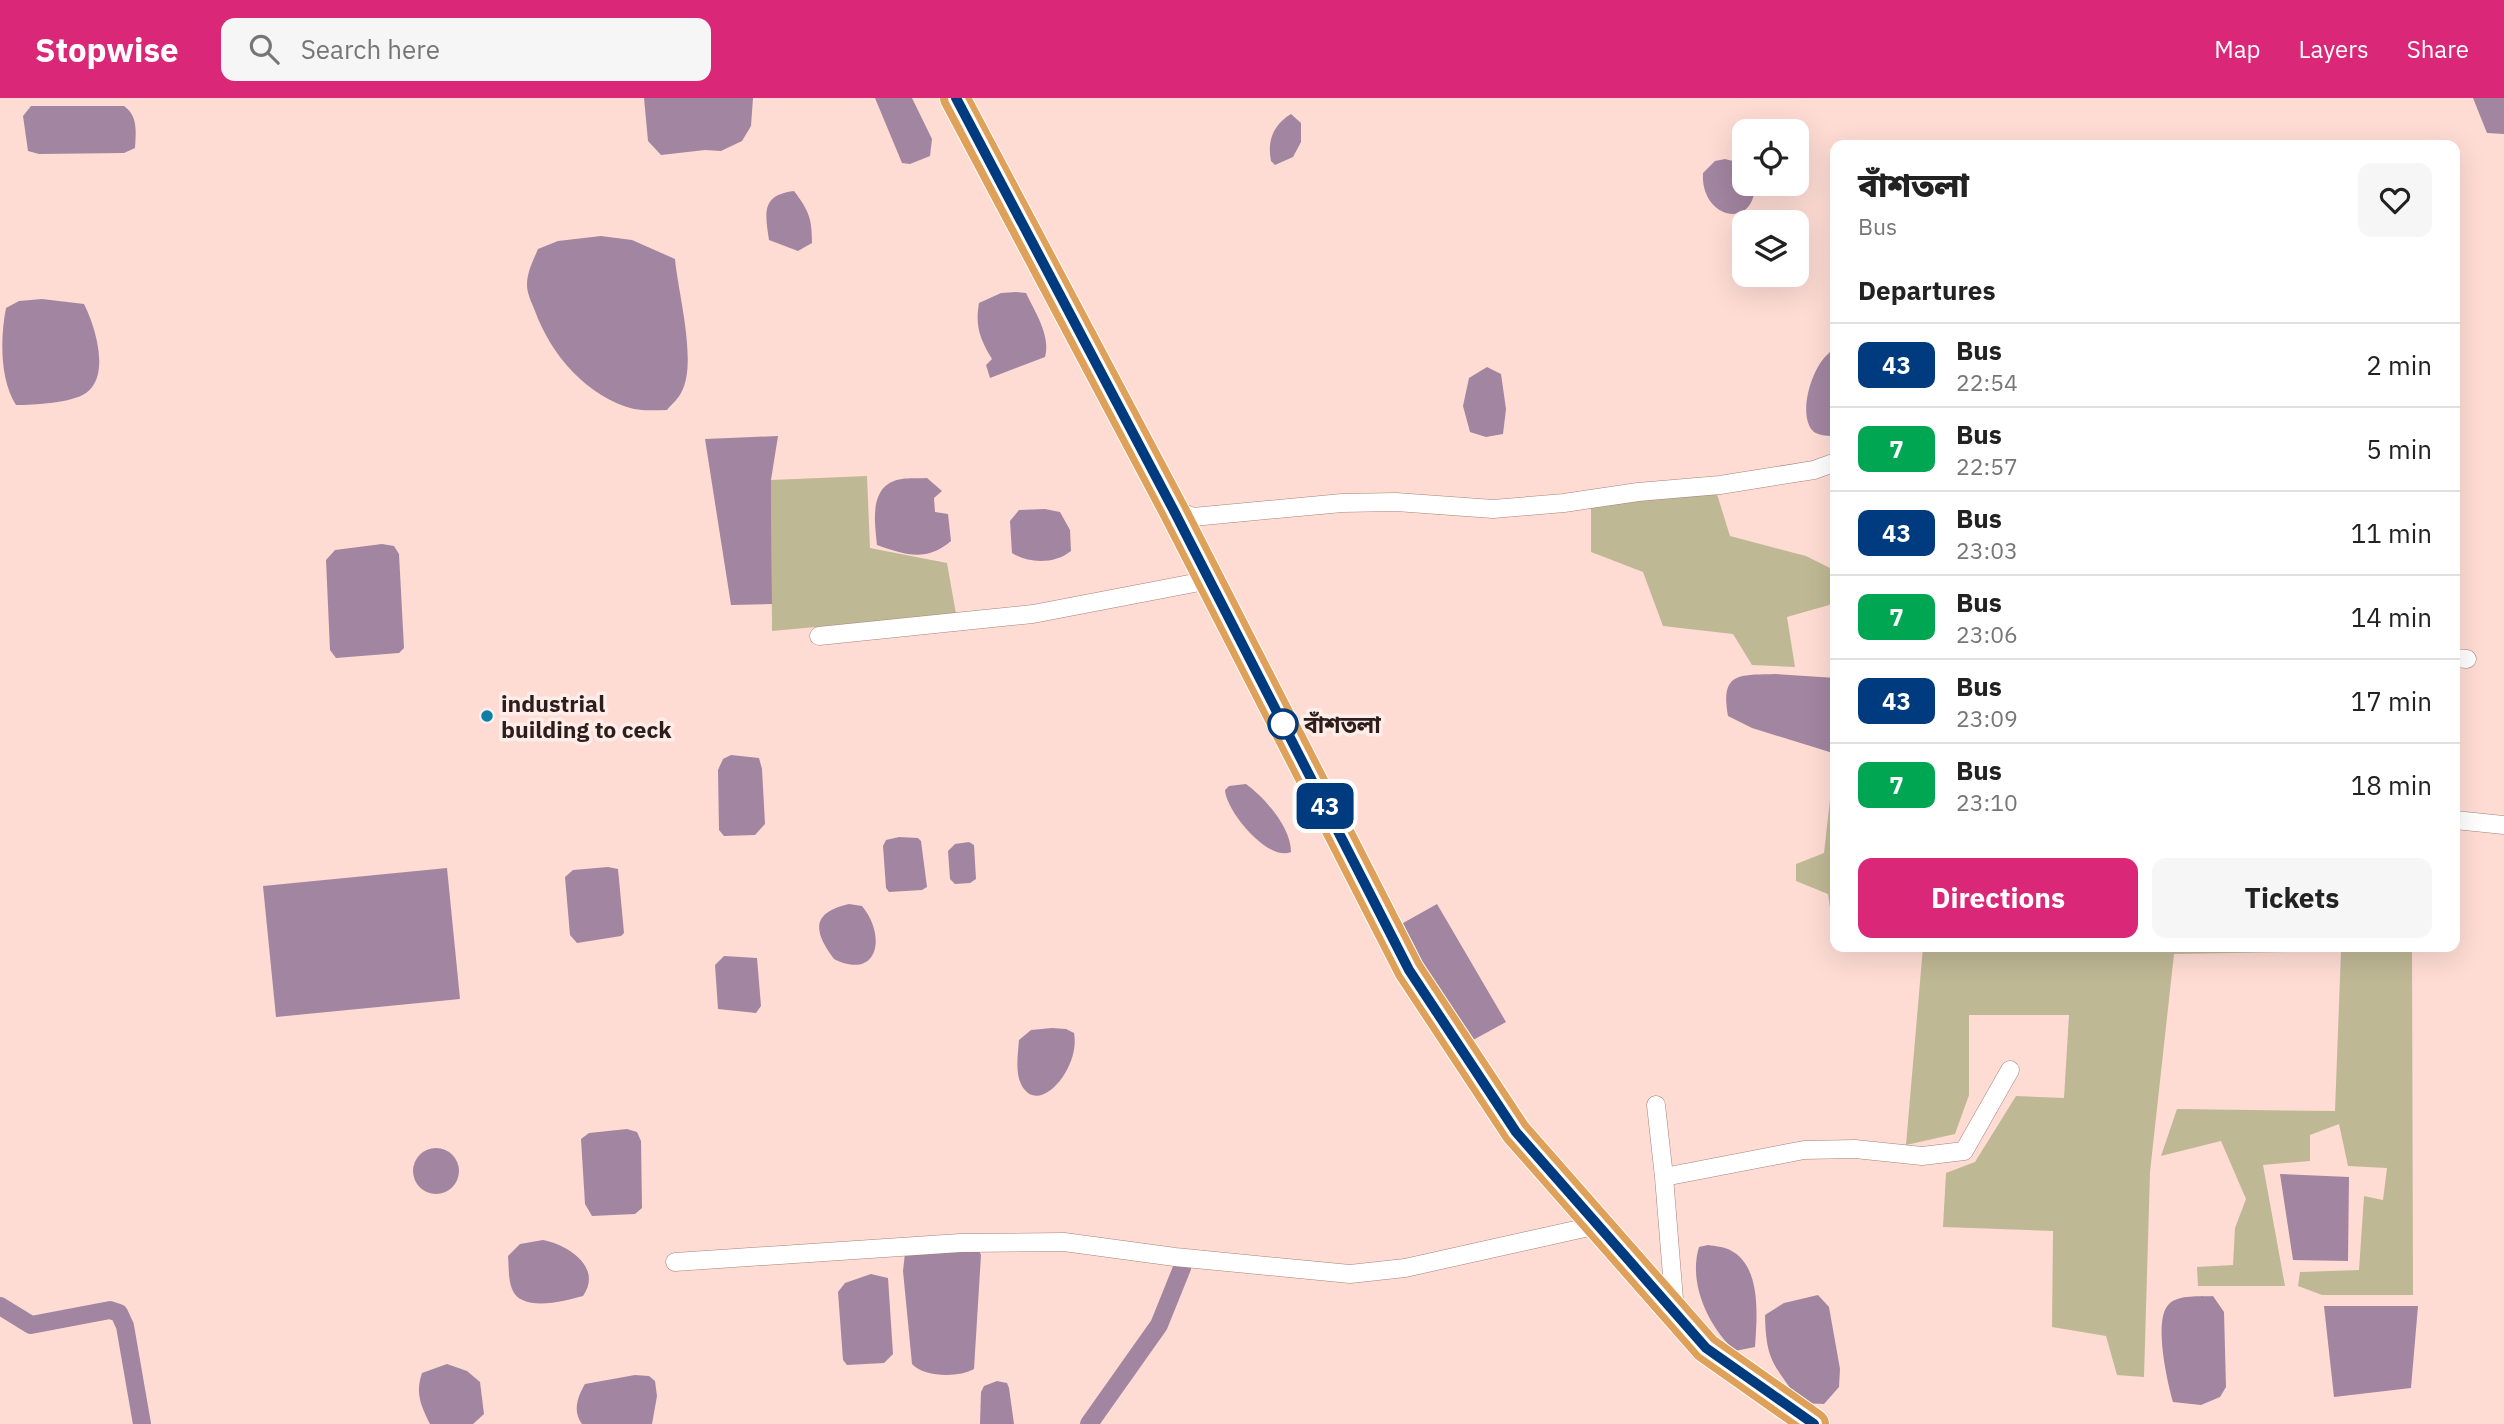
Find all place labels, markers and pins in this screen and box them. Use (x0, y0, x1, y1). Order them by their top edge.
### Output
place label: industrial building to ceck (501, 688, 672, 744)
marker: industrial building to ceck (479, 708, 495, 724)
marker: বাঁশতলা (1268, 709, 1298, 739)
place label: বাঁশতলা (1303, 709, 1381, 739)

